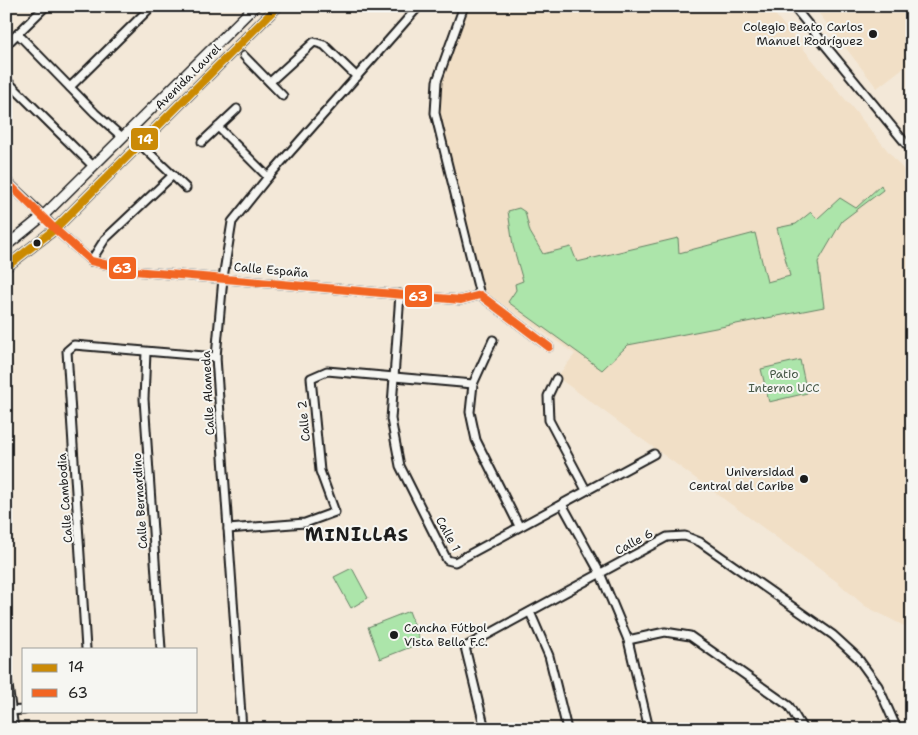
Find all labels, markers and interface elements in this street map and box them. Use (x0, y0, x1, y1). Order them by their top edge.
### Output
place label: Colegio Beato Carlos Manuel Rodríguez (743, 19, 863, 49)
marker: Colegio Beato Carlos Manuel Rodríguez (867, 28, 879, 40)
street label: Avenida Laurel (152, 40, 225, 113)
line badge: 14 (130, 127, 159, 151)
text: 14 (137, 130, 153, 148)
unlabelled marker (32, 238, 42, 248)
line badge: 63 (108, 256, 137, 280)
text: 63 (112, 259, 132, 277)
street label: Calle España (233, 259, 309, 281)
line badge: 63 (404, 284, 433, 308)
text: 63 (408, 287, 428, 305)
street label: Calle Alameda (198, 350, 218, 436)
park label: Patio Interno UCC (748, 366, 820, 396)
street label: Calle 2 (294, 400, 314, 442)
street label: Calle Cambodia (54, 452, 76, 544)
street label: Calle Bernardino (129, 452, 151, 550)
place label: Universidad Central del Caribe (689, 464, 794, 494)
marker: Universidad Central del Caribe (798, 473, 810, 485)
street label: Calle 1 (432, 514, 464, 554)
district label: MINILLAS (305, 523, 409, 547)
street label: Calle 6 (612, 525, 656, 559)
place label: Cancha Fútbol Vista Bella F.C. (404, 620, 488, 650)
marker: Cancha Fútbol Vista Bella F.C. (388, 629, 400, 641)
legend (22, 648, 198, 712)
text: 14 (68, 657, 84, 677)
text: 63 (68, 683, 88, 703)

